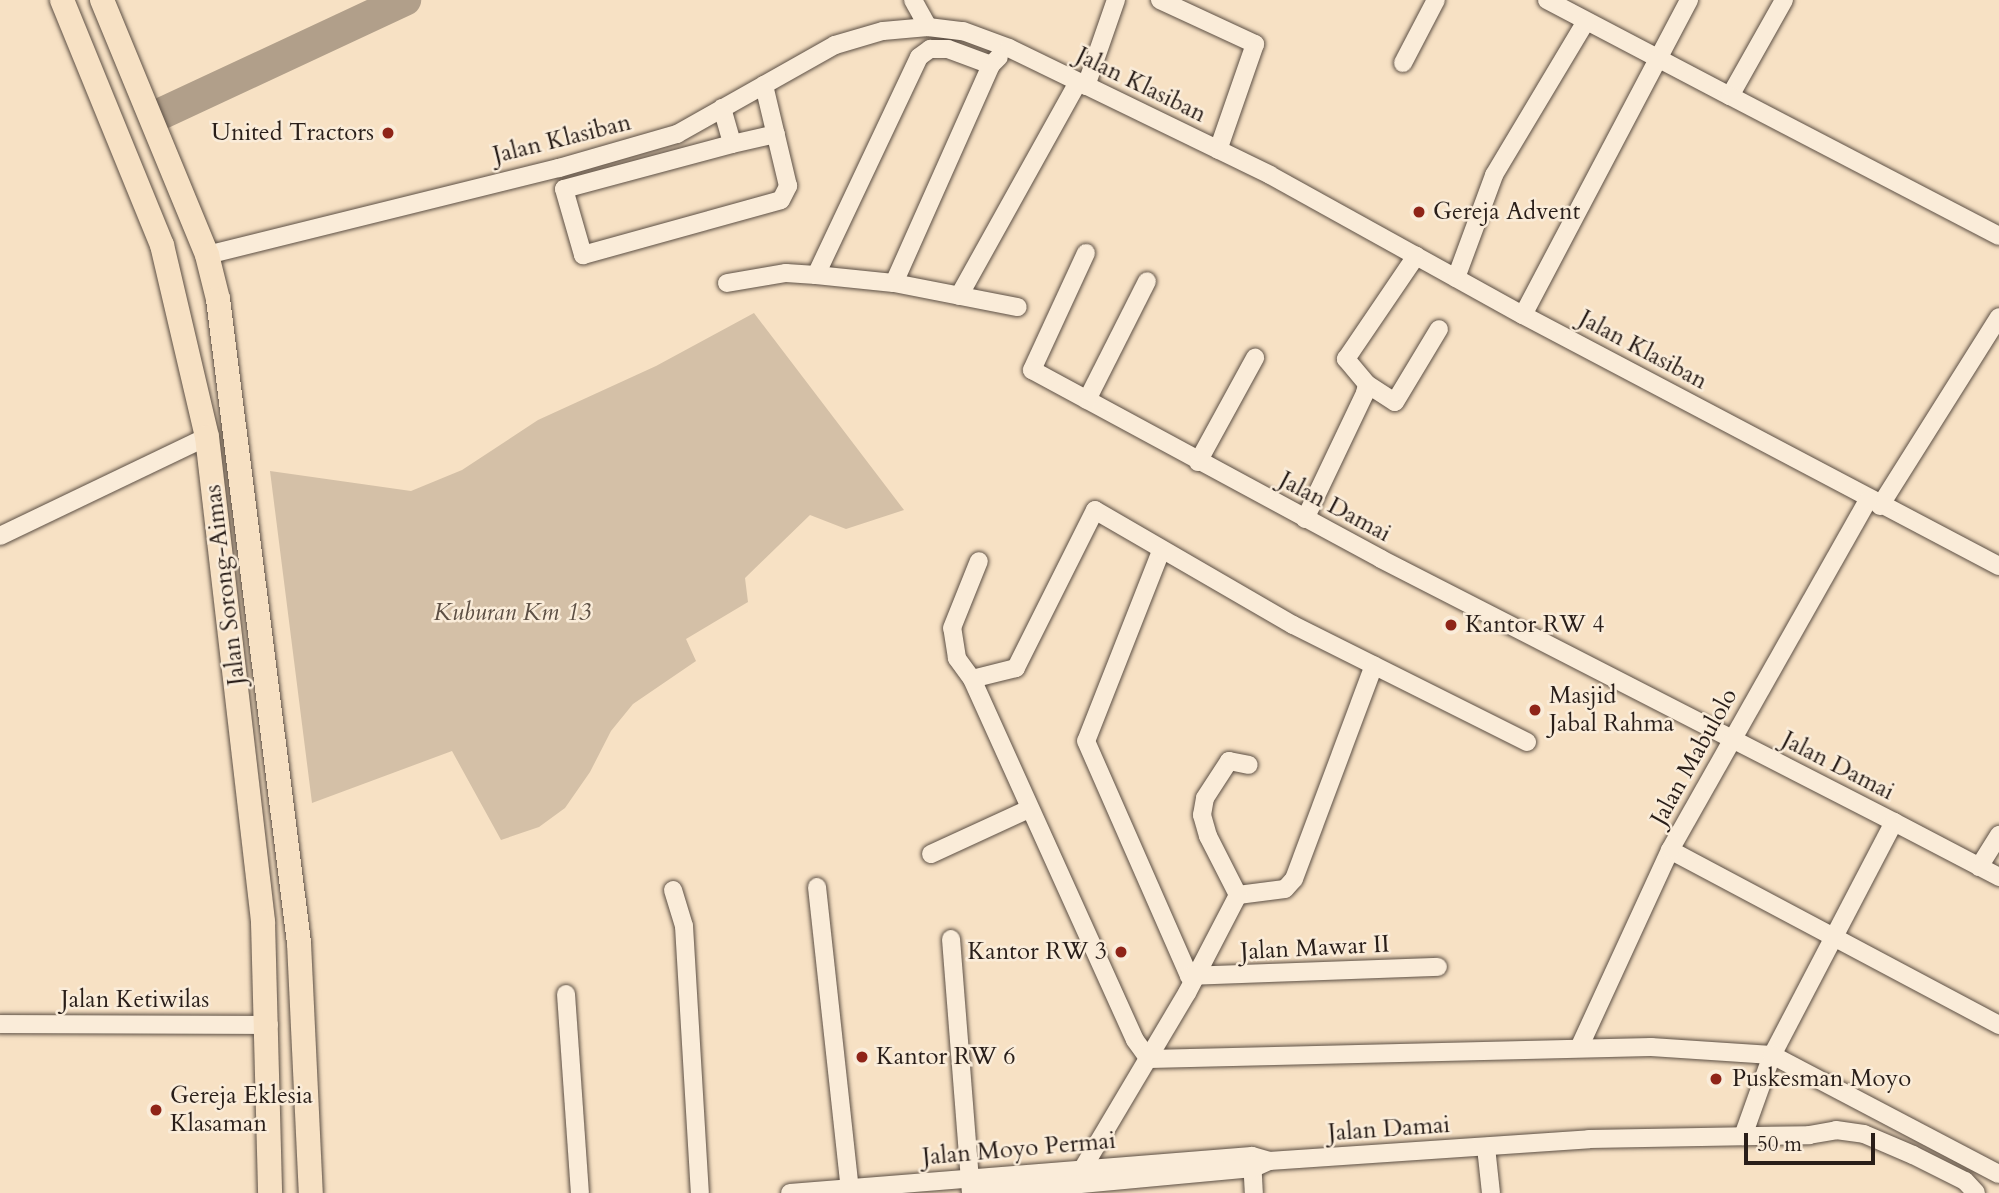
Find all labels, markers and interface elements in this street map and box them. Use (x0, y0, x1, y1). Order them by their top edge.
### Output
street label: Jalan Klasiban (1071, 41, 1211, 129)
street label: Jalan Klasiban (490, 108, 634, 170)
place label: United Tractors (211, 119, 374, 147)
marker: United Tractors (380, 125, 396, 141)
place label: Gereja Advent (1433, 198, 1580, 226)
marker: Gereja Advent (1411, 204, 1427, 220)
street label: Jalan Klasiban (1574, 304, 1712, 396)
street label: Jalan Damai (1274, 466, 1396, 548)
street label: Jalan Sorong-Aimas (198, 483, 252, 687)
park label: Kuburan Km 13 (433, 599, 591, 627)
place label: Kantor RW 4 (1465, 611, 1604, 639)
marker: Kantor RW 4 (1443, 617, 1459, 633)
place label: Masjid Jabal Rahma (1549, 682, 1674, 738)
street label: Jalan Mabulolo (1645, 683, 1743, 831)
marker: Masjid Jabal Rahma (1527, 702, 1543, 718)
street label: Jalan Damai (1777, 725, 1899, 807)
street label: Jalan Mawar II (1240, 930, 1390, 966)
place label: Kantor RW 3 (968, 938, 1107, 966)
marker: Kantor RW 3 (1113, 944, 1129, 960)
street label: Jalan Ketiwilas (61, 986, 209, 1014)
place label: Kantor RW 6 (876, 1043, 1015, 1071)
marker: Kantor RW 6 (854, 1049, 870, 1065)
place label: Puskesman Moyo (1732, 1065, 1911, 1093)
marker: Puskesman Moyo (1706, 1069, 1726, 1089)
place label: Gereja Eklesia Klasaman (170, 1082, 313, 1138)
marker: Gereja Eklesia Klasaman (148, 1102, 164, 1118)
street label: Jalan Damai (1327, 1110, 1451, 1148)
scale bar (1747, 1120, 1878, 1164)
street label: Jalan Moyo Permai (921, 1126, 1117, 1172)
text: 50 m (1757, 1130, 1802, 1159)

